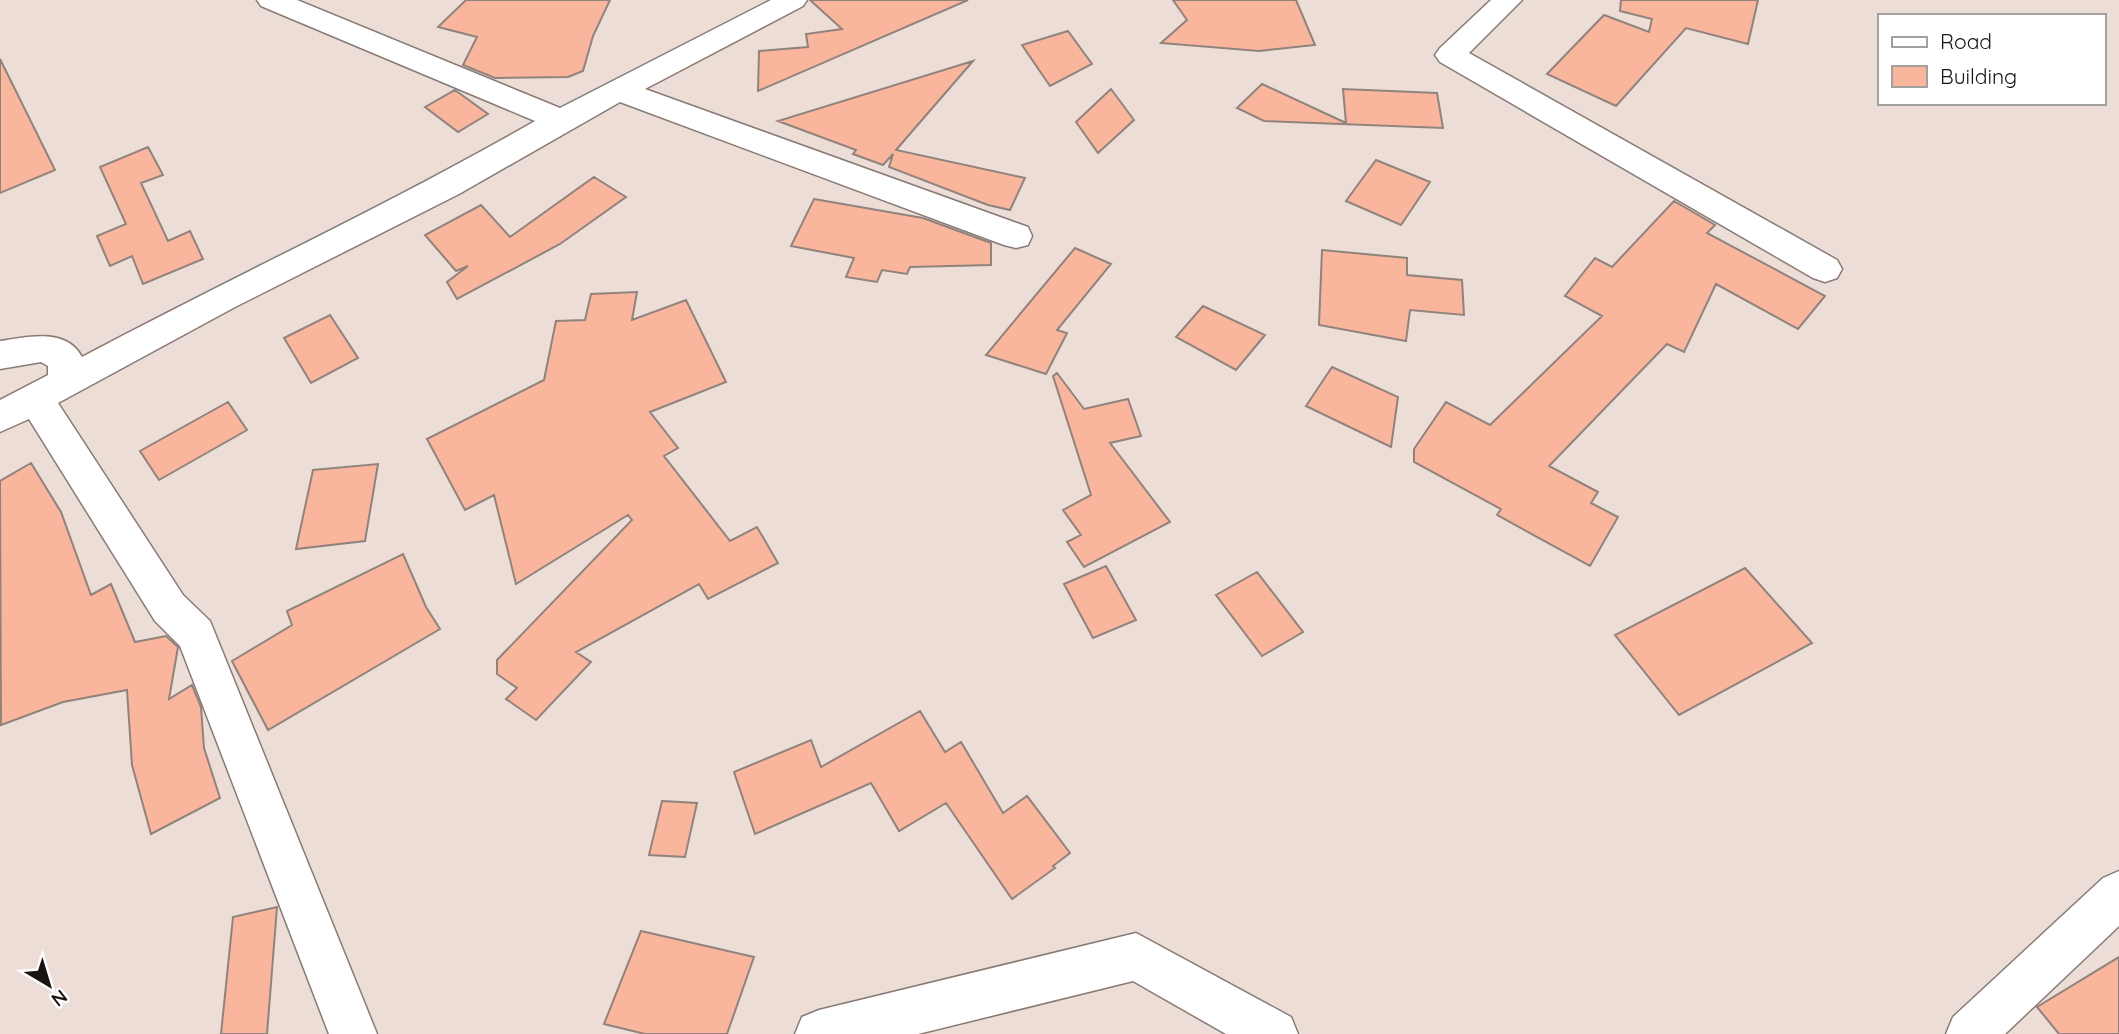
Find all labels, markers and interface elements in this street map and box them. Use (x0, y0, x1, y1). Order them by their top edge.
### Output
legend (1878, 14, 2105, 105)
text: Road (1940, 28, 1992, 54)
text: Building (1940, 63, 2017, 89)
north arrow (14, 950, 84, 1020)
text: N (47, 985, 72, 1012)

